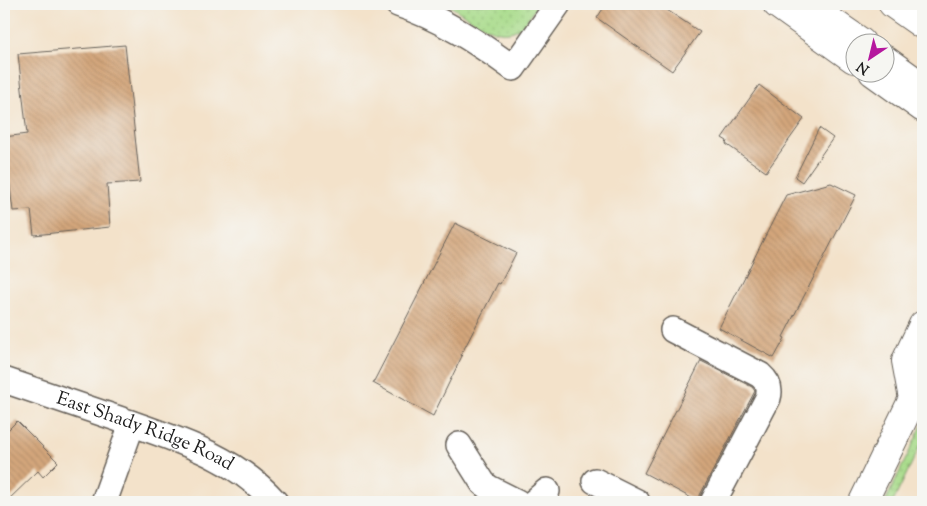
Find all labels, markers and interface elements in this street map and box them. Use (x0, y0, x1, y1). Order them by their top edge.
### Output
north arrow (844, 32, 894, 82)
text: N (853, 56, 874, 78)
street label: East Shady Ridge Road (53, 385, 239, 478)

